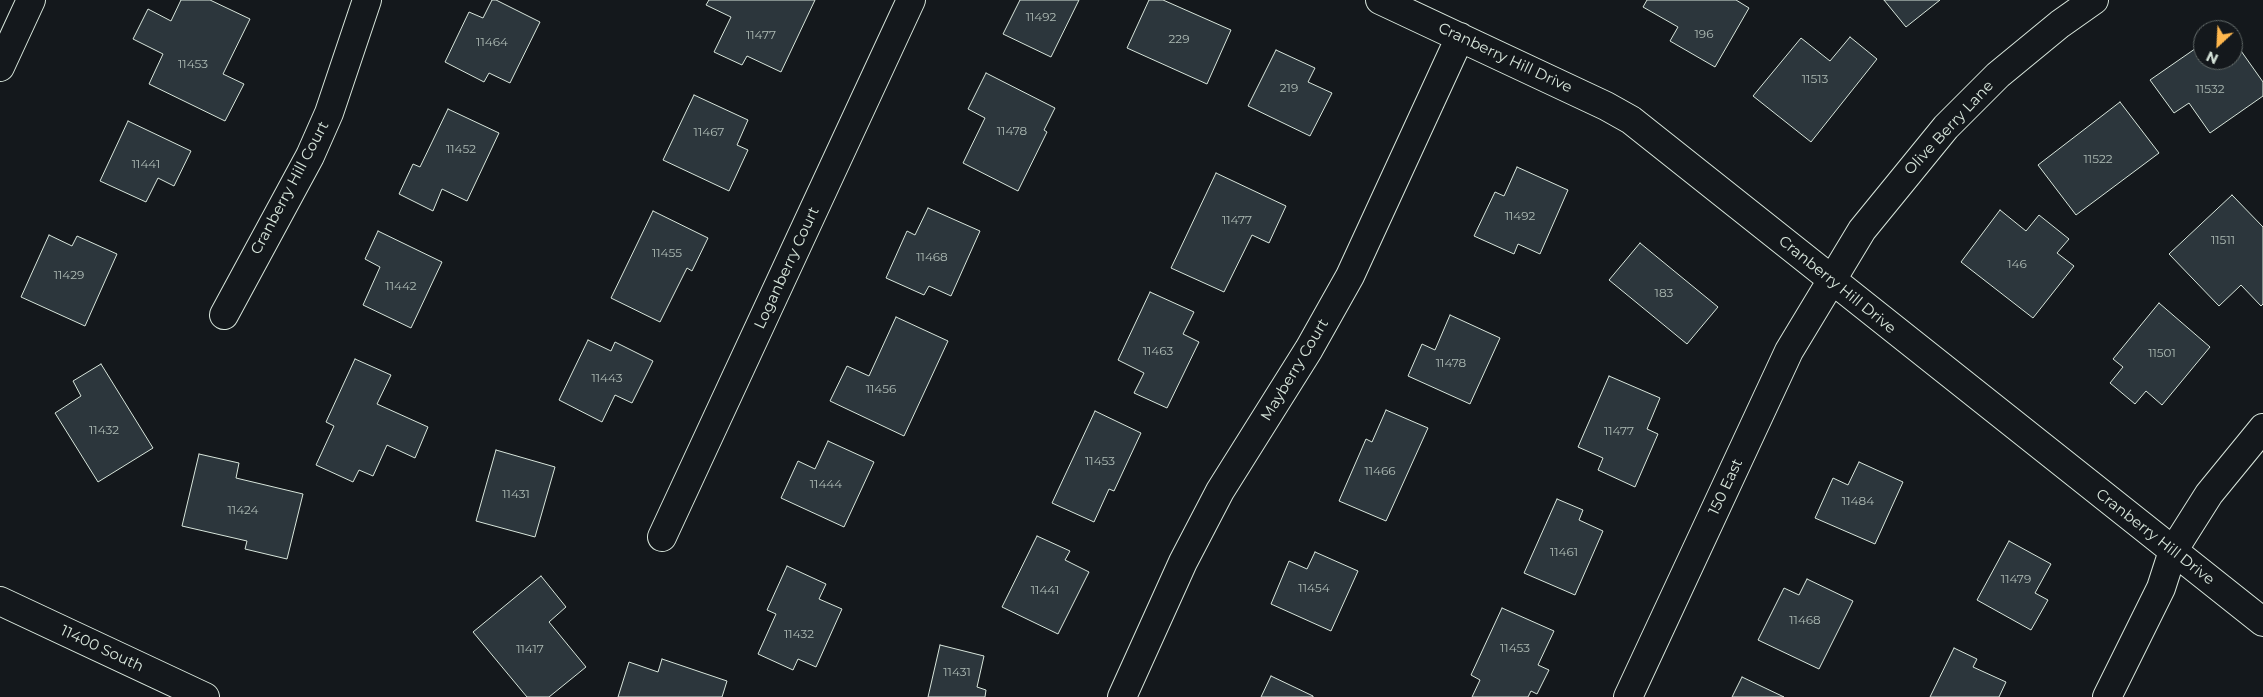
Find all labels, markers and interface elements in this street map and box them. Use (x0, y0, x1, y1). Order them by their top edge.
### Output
house number: 11492 (1026, 10, 1056, 24)
street label: Cranberry Hill Drive (1435, 19, 1575, 97)
north arrow (2193, 20, 2243, 70)
house number: 196 (1695, 27, 1713, 41)
house number: 11477 (746, 28, 776, 42)
house number: 229 (1169, 32, 1189, 46)
house number: 11464 (476, 35, 508, 49)
text: N (2203, 47, 2221, 68)
house number: 11453 (178, 57, 208, 71)
house number: 11513 (1802, 72, 1828, 86)
street label: Olive Berry Lane (1901, 77, 1997, 179)
house number: 219 (1280, 81, 1298, 95)
house number: 11532 (2196, 82, 2224, 96)
street label: Cranberry Hill Court (247, 118, 333, 258)
house number: 11478 (997, 124, 1027, 138)
house number: 11467 (694, 125, 724, 139)
house number: 11452 (446, 142, 476, 156)
house number: 11522 (2083, 152, 2113, 166)
house number: 11441 (132, 157, 160, 171)
street label: Loganberry Court (751, 204, 823, 332)
house number: 11492 (1505, 209, 1535, 223)
house number: 11477 (1222, 213, 1252, 227)
street label: Cranberry Hill Drive (1775, 232, 1899, 338)
house number: 11511 (2211, 233, 2235, 247)
house number: 11455 (652, 246, 682, 260)
house number: 11468 (916, 250, 948, 264)
house number: 146 (2007, 257, 2027, 271)
house number: 11429 (54, 268, 84, 282)
house number: 11442 (385, 279, 417, 293)
house number: 183 (1655, 286, 1673, 300)
street label: Mayberry Court (1257, 316, 1333, 424)
house number: 11463 (1143, 344, 1173, 358)
house number: 11501 (2148, 346, 2176, 360)
house number: 11478 (1436, 356, 1466, 370)
house number: 11443 (591, 371, 623, 385)
house number: 11456 (866, 382, 896, 396)
house number: 11432 (89, 423, 119, 437)
house number: 11477 (1604, 424, 1634, 438)
house number: 11453 (1085, 454, 1115, 468)
street label: 150 East (1705, 456, 1747, 518)
house number: 11466 (1364, 464, 1396, 478)
house number: 11444 (810, 477, 842, 491)
street label: Cranberry Hill Drive (2092, 485, 2218, 589)
house number: 11431 (502, 487, 530, 501)
house number: 11484 (1842, 494, 1874, 508)
house number: 11424 (227, 503, 259, 517)
house number: 11461 (1550, 545, 1578, 559)
house number: 11479 (2001, 572, 2031, 586)
house number: 11454 (1298, 581, 1330, 595)
house number: 11441 (1031, 583, 1059, 597)
house number: 11468 (1789, 613, 1821, 627)
street label: 11400 South (58, 622, 146, 676)
house number: 11432 (784, 627, 814, 641)
house number: 11453 (1500, 641, 1530, 655)
house number: 11417 (516, 642, 544, 656)
house number: 11431 (943, 665, 971, 679)

